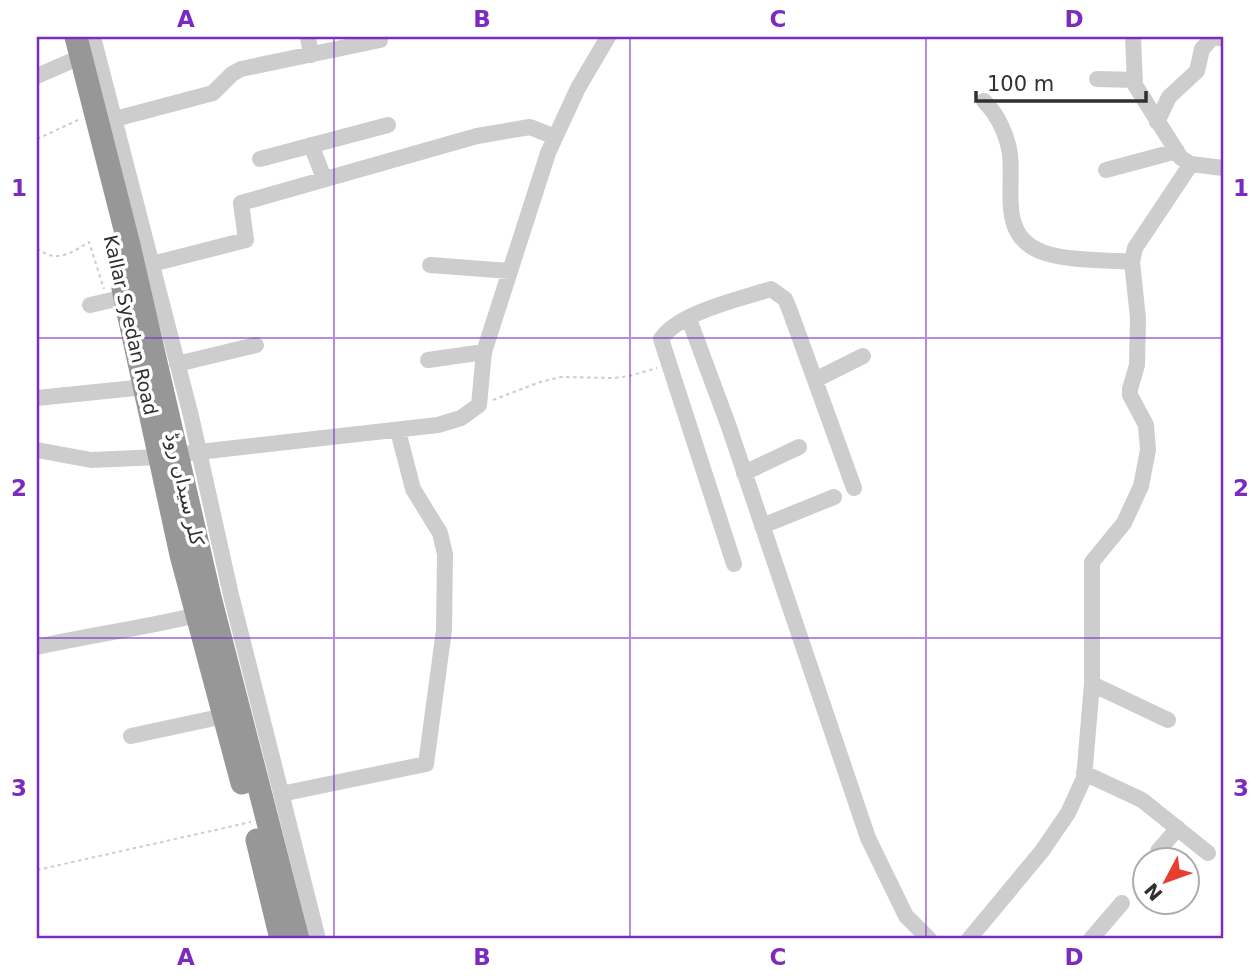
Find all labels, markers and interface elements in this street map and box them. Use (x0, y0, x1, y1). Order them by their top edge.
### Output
text: A (177, 6, 195, 32)
text: B (473, 6, 491, 32)
text: C (770, 6, 786, 32)
text: D (1064, 6, 1084, 32)
scale bar (976, 60, 1146, 104)
text: 100 m (987, 72, 1054, 96)
text: 1 (11, 175, 27, 201)
text: 1 (1233, 175, 1249, 201)
street label: Kallar Syedan Road (100, 233, 162, 417)
street label: کلر سیداں روڈ (160, 430, 209, 549)
text: 2 (11, 475, 27, 501)
text: 2 (1233, 475, 1249, 501)
text: 3 (11, 775, 27, 801)
text: 3 (1233, 775, 1249, 801)
north arrow (1130, 846, 1200, 916)
text: N (1140, 879, 1167, 905)
text: A (177, 944, 195, 970)
text: B (473, 944, 491, 970)
text: C (770, 944, 786, 970)
text: D (1064, 944, 1084, 970)

